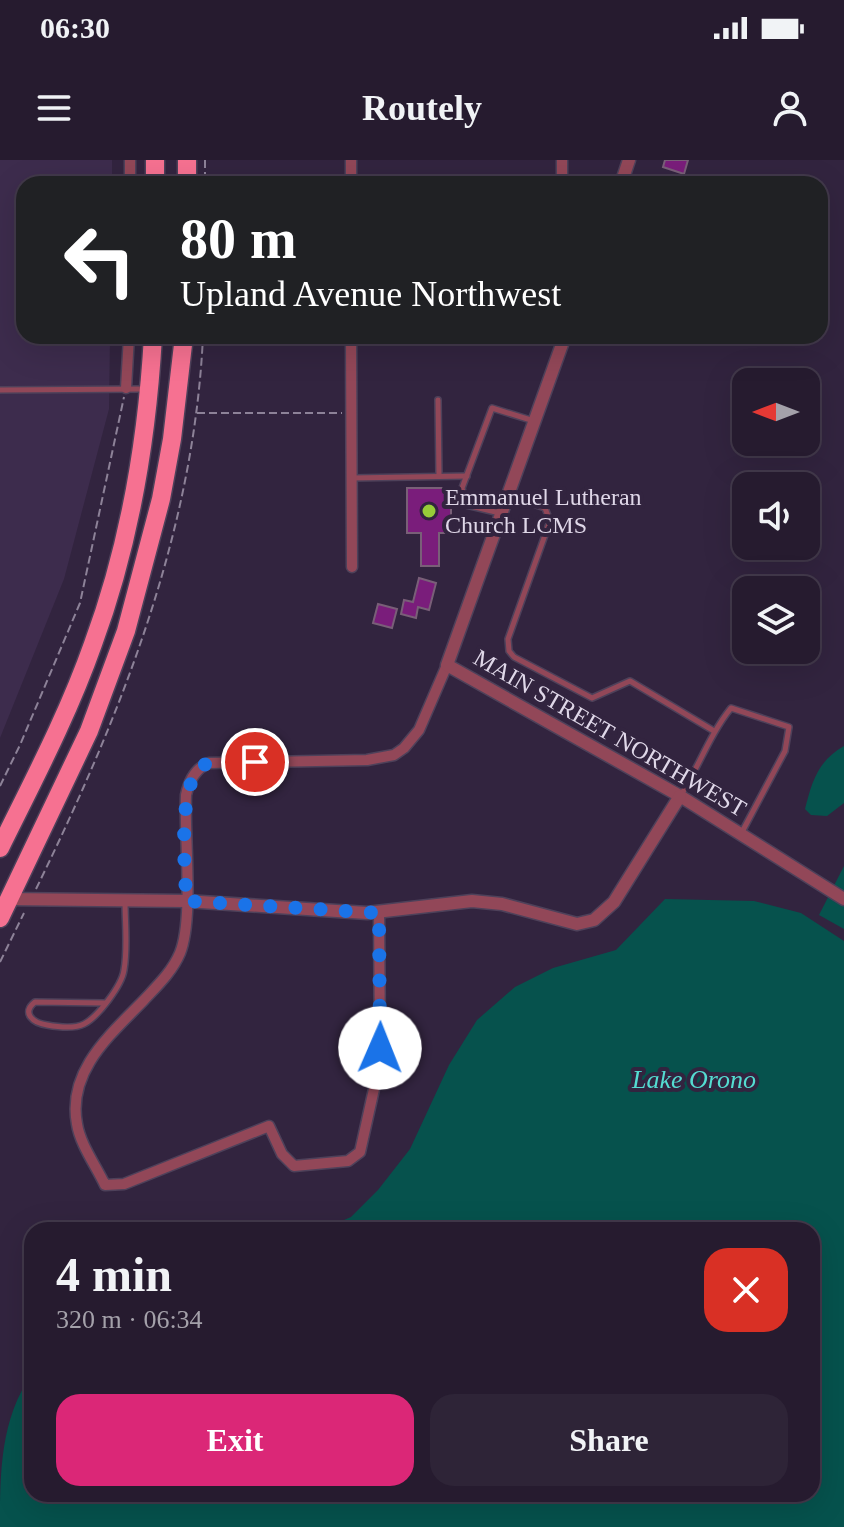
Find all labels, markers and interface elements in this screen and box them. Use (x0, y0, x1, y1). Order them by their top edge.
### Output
text: 06:30 (40, 11, 110, 44)
icon: menu (32, 86, 76, 130)
icon: person (768, 86, 812, 130)
text: Routely (362, 88, 482, 128)
icon: left (48, 208, 152, 312)
text: 80 m (180, 208, 297, 270)
text: Upland Avenue Northwest (180, 274, 561, 314)
north arrow (732, 368, 820, 456)
map controls (732, 368, 820, 664)
button: sound (732, 472, 820, 560)
place label: Emmanuel Lutheran Church LCMS (445, 484, 642, 538)
marker: Emmanuel Lutheran Church LCMS (420, 502, 438, 520)
button: layers (732, 576, 820, 664)
street label: MAIN STREET NORTHWEST (469, 644, 751, 822)
pin (221, 728, 289, 796)
icon: arrive (233, 740, 277, 784)
position arrow (338, 1006, 422, 1090)
water label: Lake Orono (631, 1065, 756, 1094)
text: 4 min (56, 1248, 172, 1301)
button: close (704, 1248, 788, 1332)
text: 320 m · 06:34 (56, 1305, 203, 1334)
button: Exit (56, 1394, 414, 1486)
button: Share (430, 1394, 788, 1486)

